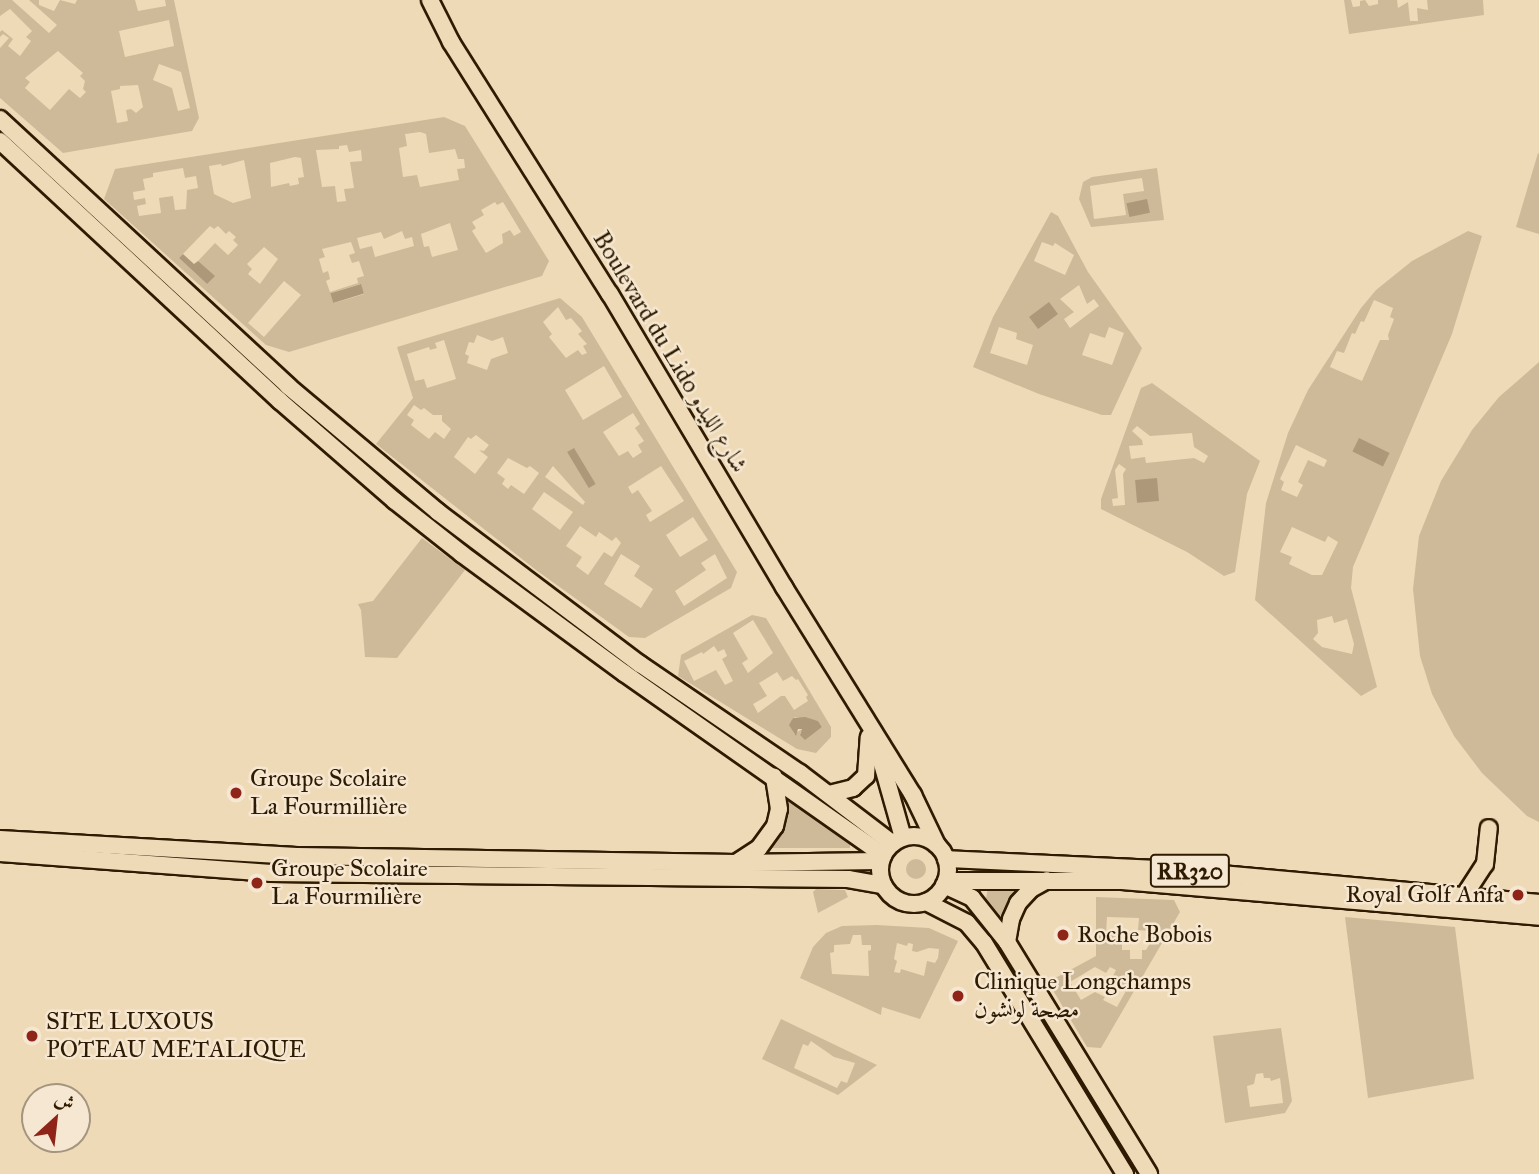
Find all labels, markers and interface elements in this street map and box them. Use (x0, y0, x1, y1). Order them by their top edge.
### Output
street label: Boulevard du Lido شارع الليدو (586, 226, 754, 478)
place label: Groupe Scolaire La Fourmillière (250, 765, 407, 821)
marker: Groupe Scolaire La Fourmillière (228, 785, 244, 801)
road number: RR320 (1150, 852, 1230, 890)
place label: Groupe Scolaire La Fourmilière (271, 855, 428, 911)
marker: Groupe Scolaire La Fourmilière (249, 875, 265, 891)
place label: Royal Golf Anfa (1345, 881, 1504, 909)
marker: Royal Golf Anfa (1510, 887, 1526, 903)
place label: Roche Bobois (1077, 921, 1212, 949)
marker: Roche Bobois (1055, 927, 1071, 943)
place label: Clinique Longchamps مصحة لونشون (974, 968, 1191, 1024)
marker: Clinique Longchamps مصحة لونشون (948, 986, 968, 1006)
place label: SITE LUXOUS POTEAU METALIQUE (46, 1008, 306, 1064)
marker: SITE LUXOUS POTEAU METALIQUE (24, 1028, 40, 1044)
north arrow (21, 1083, 91, 1153)
text: ش (51, 1086, 78, 1115)

